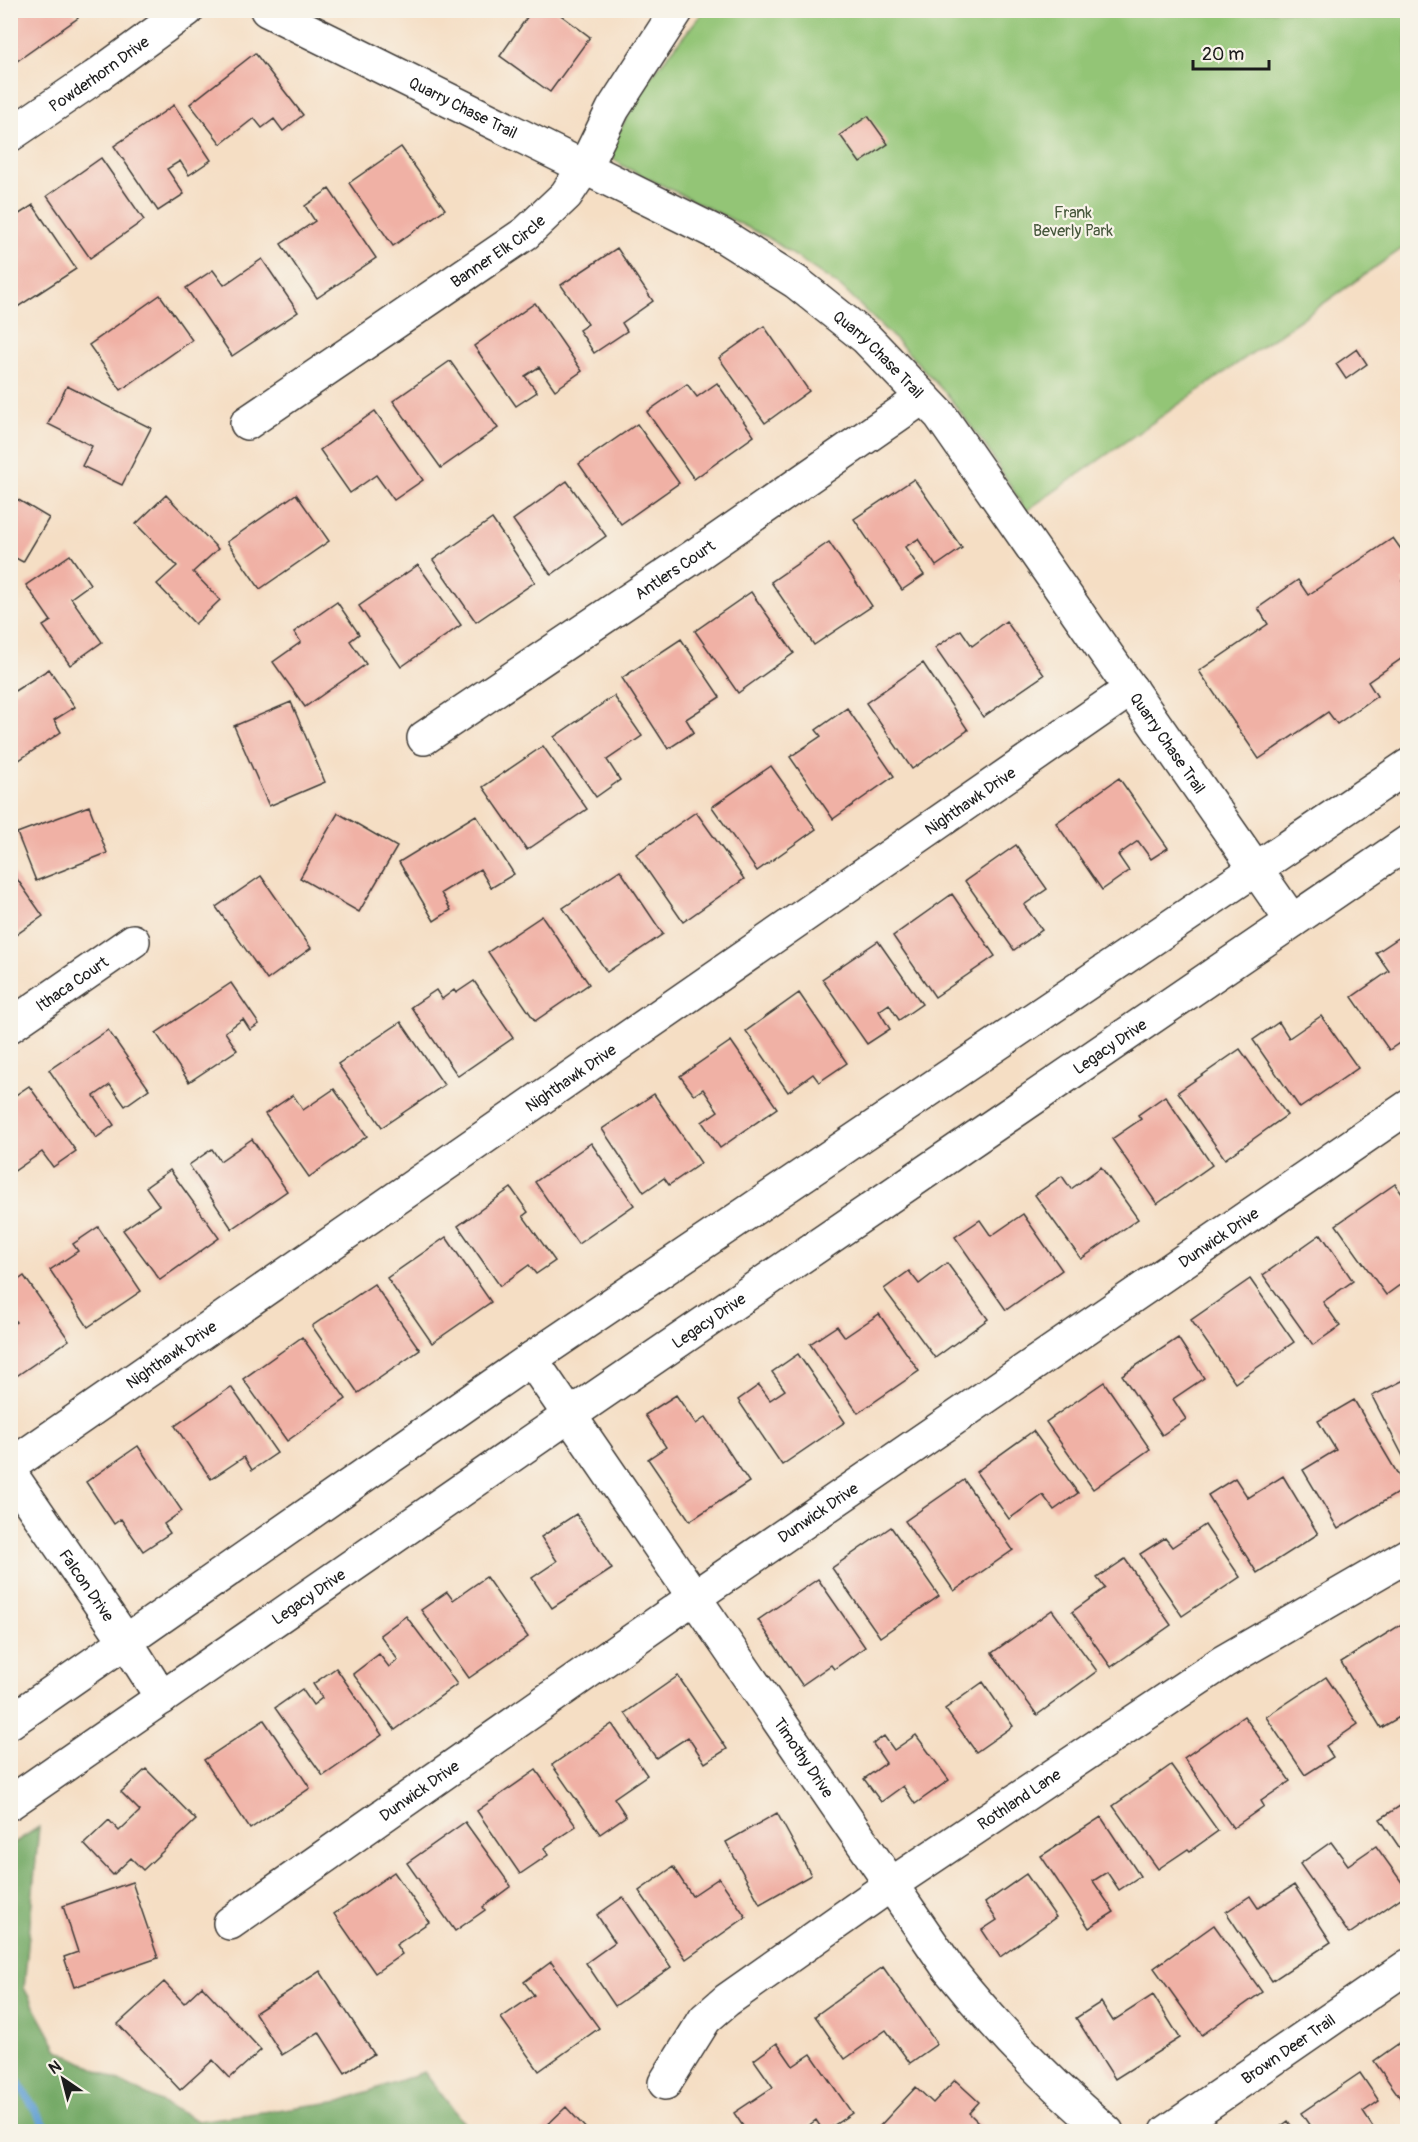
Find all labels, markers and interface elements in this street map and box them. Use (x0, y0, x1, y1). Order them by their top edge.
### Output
street label: Powderhorn Drive (45, 32, 153, 117)
scale bar (1193, 33, 1270, 71)
text: 20 m (1202, 43, 1244, 66)
street label: Quarry Chase Trail (405, 73, 520, 143)
park label: Frank Beverly Park (1033, 203, 1113, 241)
street label: Banner Elk Circle (447, 211, 550, 292)
street label: Quarry Chase Trail (829, 306, 928, 403)
street label: Antlers Court (631, 536, 720, 604)
street label: Quarry Chase Trail (1125, 689, 1209, 798)
street label: Nighthawk Drive (921, 763, 1020, 840)
street label: Ithaca Court (32, 952, 113, 1016)
street label: Legacy Drive (1069, 1015, 1151, 1079)
street label: Nighthawk Drive (522, 1040, 620, 1117)
street label: Dunwick Drive (1175, 1203, 1263, 1273)
street label: Legacy Drive (668, 1289, 750, 1353)
street label: Nighthawk Drive (122, 1317, 221, 1394)
street label: Dunwick Drive (774, 1479, 862, 1548)
street label: Falcon Drive (54, 1546, 118, 1626)
street label: Legacy Drive (268, 1565, 350, 1630)
street label: Timothy Drive (769, 1714, 838, 1802)
street label: Dunwick Drive (376, 1756, 464, 1826)
street label: Rothland Lane (974, 1765, 1065, 1835)
street label: Brown Deer Trail (1238, 2010, 1339, 2089)
north arrow (33, 2049, 93, 2109)
text: N (45, 2056, 65, 2079)

